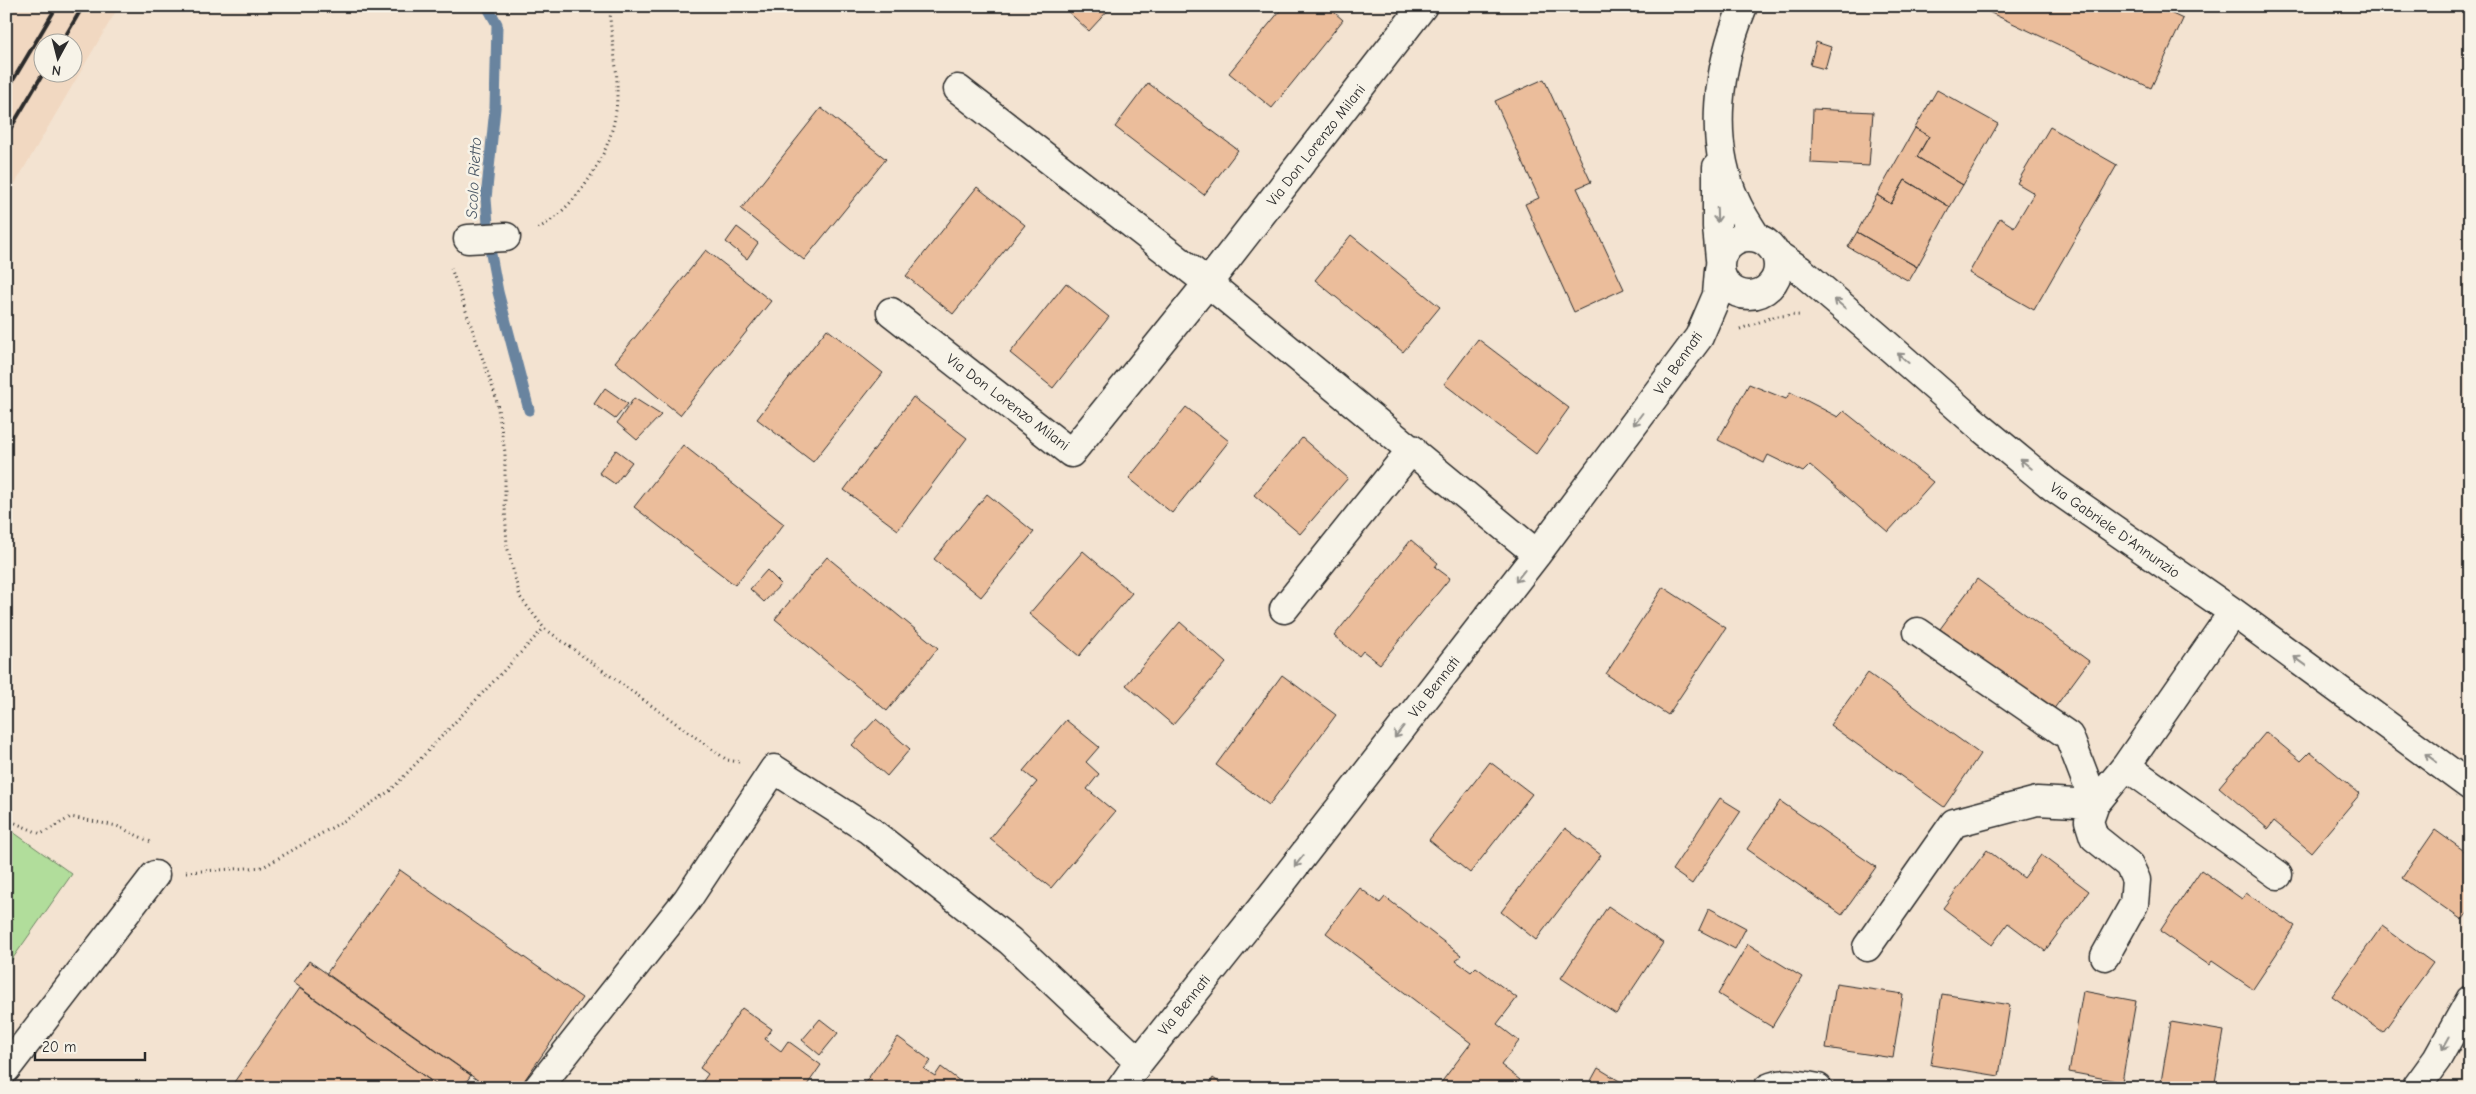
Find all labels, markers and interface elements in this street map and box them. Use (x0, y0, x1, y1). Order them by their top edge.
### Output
north arrow (32, 32, 82, 82)
text: N (51, 61, 62, 79)
street label: Via Don Lorenzo Milani (1263, 81, 1369, 209)
water label: Scolo Rietto (463, 137, 485, 219)
one-way arrow (1712, 206, 1721, 222)
one-way arrow (1834, 299, 1847, 310)
street label: Via Bennati (1650, 328, 1706, 398)
street label: Via Don Lorenzo Milani (943, 350, 1073, 454)
one-way arrow (1896, 352, 1909, 364)
one-way arrow (1633, 412, 1644, 425)
one-way arrow (2020, 459, 2033, 470)
street label: Via Gabriele D'Annunzio (2046, 478, 2184, 582)
one-way arrow (1514, 569, 1525, 582)
street label: Via Bennati (1404, 653, 1464, 721)
one-way arrow (2293, 656, 2307, 666)
one-way arrow (1393, 726, 1404, 739)
one-way arrow (2424, 752, 2438, 763)
one-way arrow (1294, 854, 1304, 868)
street label: Via Bennati (1154, 971, 1214, 1039)
scale bar (35, 1029, 145, 1061)
one-way arrow (2441, 1035, 2451, 1050)
text: 20 m (42, 1038, 76, 1056)

